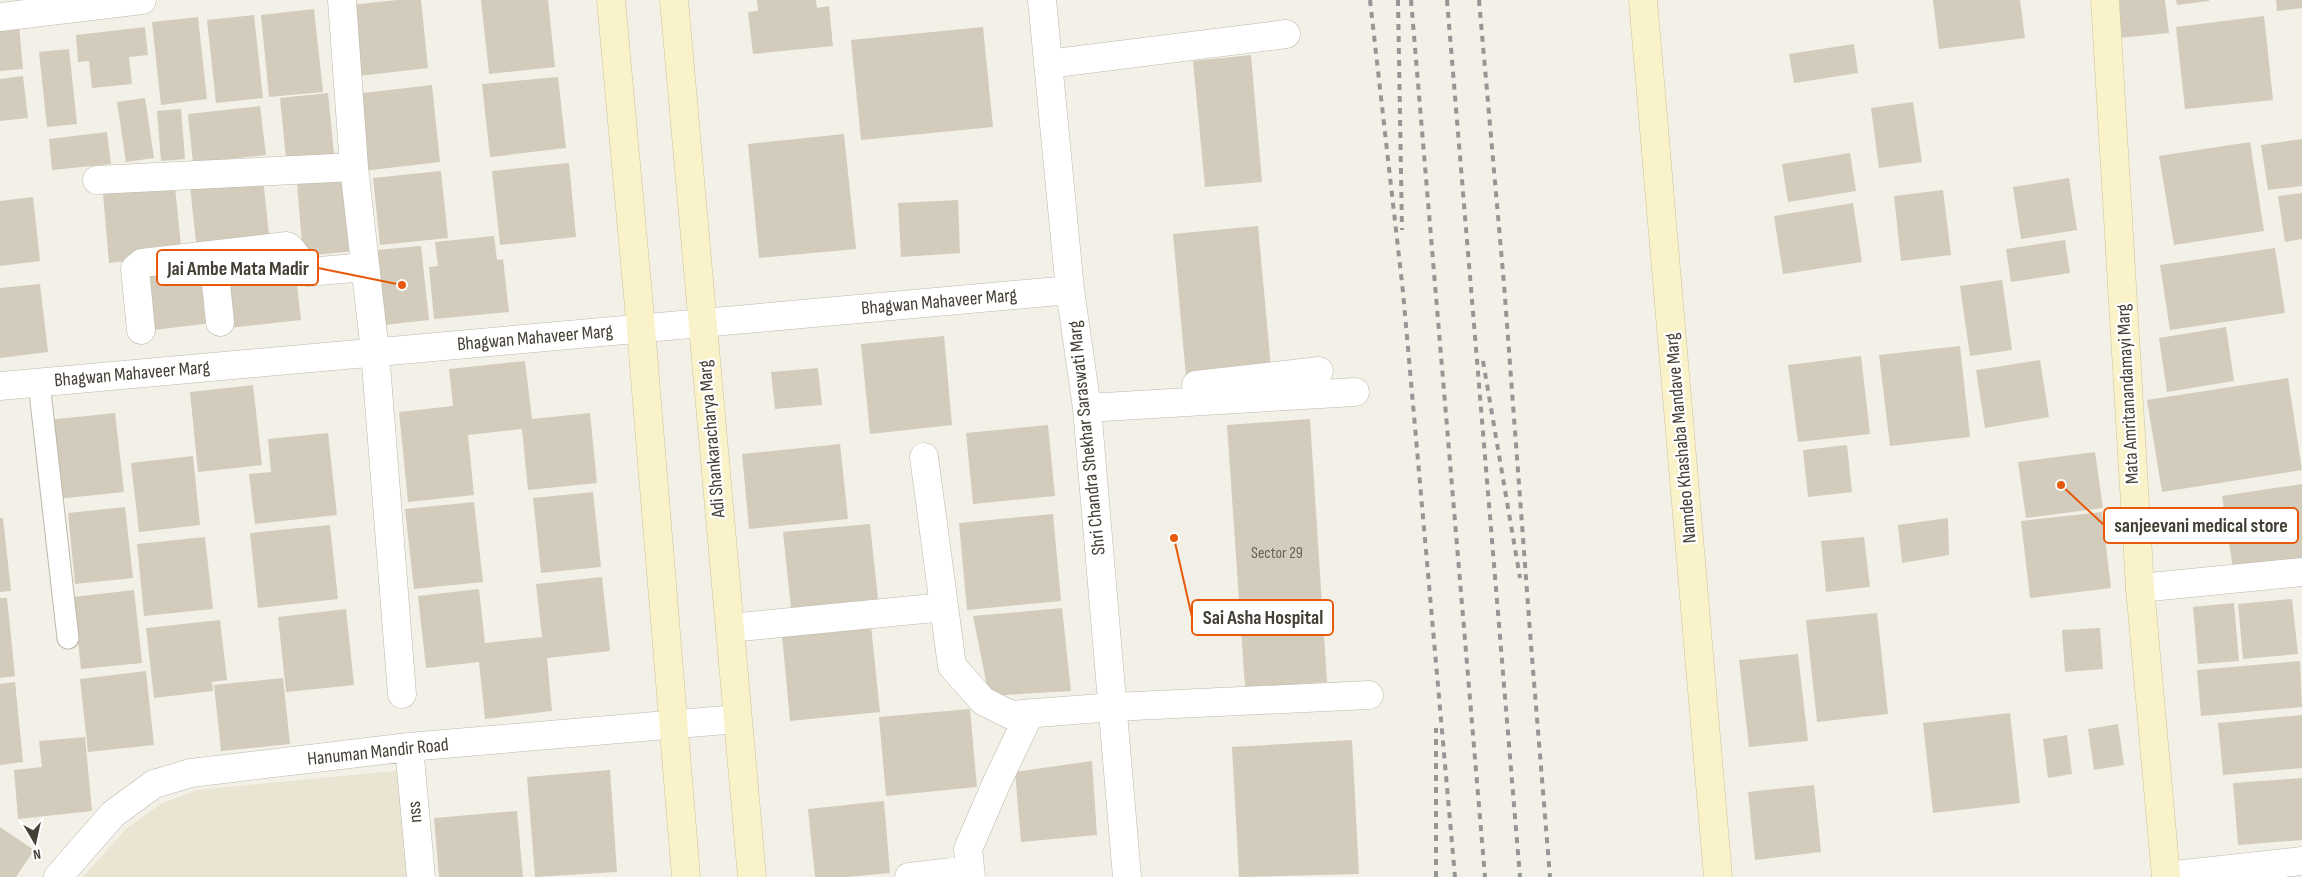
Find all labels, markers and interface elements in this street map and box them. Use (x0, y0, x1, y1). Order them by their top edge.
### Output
callout: Jai Ambe Mata Madir (157, 250, 318, 285)
text: Jai Ambe Mata Madir (166, 257, 309, 281)
street label: Bhagwan Mahaveer Marg (860, 284, 1018, 320)
street label: Mata Amritanandamayi Marg (2112, 303, 2144, 485)
street label: Shri Chandra Shekhar Saraswati Marg (1063, 319, 1111, 556)
street label: Bhagwan Mahaveer Marg (456, 320, 614, 356)
street label: Namdeo Khashaba Mandave Marg (1660, 331, 1702, 544)
street label: Bhagwan Mahaveer Marg (53, 356, 211, 392)
street label: Adi Shankaracharya Marg (694, 359, 730, 520)
callout: sanjeevani medical store (2104, 508, 2298, 543)
text: sanjeevani medical store (2114, 514, 2288, 538)
house number: Sector 29 (1251, 544, 1303, 563)
callout: Sai Asha Hospital (1192, 600, 1333, 635)
text: Sai Asha Hospital (1203, 606, 1323, 630)
street label: Hanuman Mandir Road (306, 733, 450, 771)
street label: nss (403, 800, 427, 824)
north arrow (10, 817, 60, 867)
text: N (32, 845, 42, 863)

